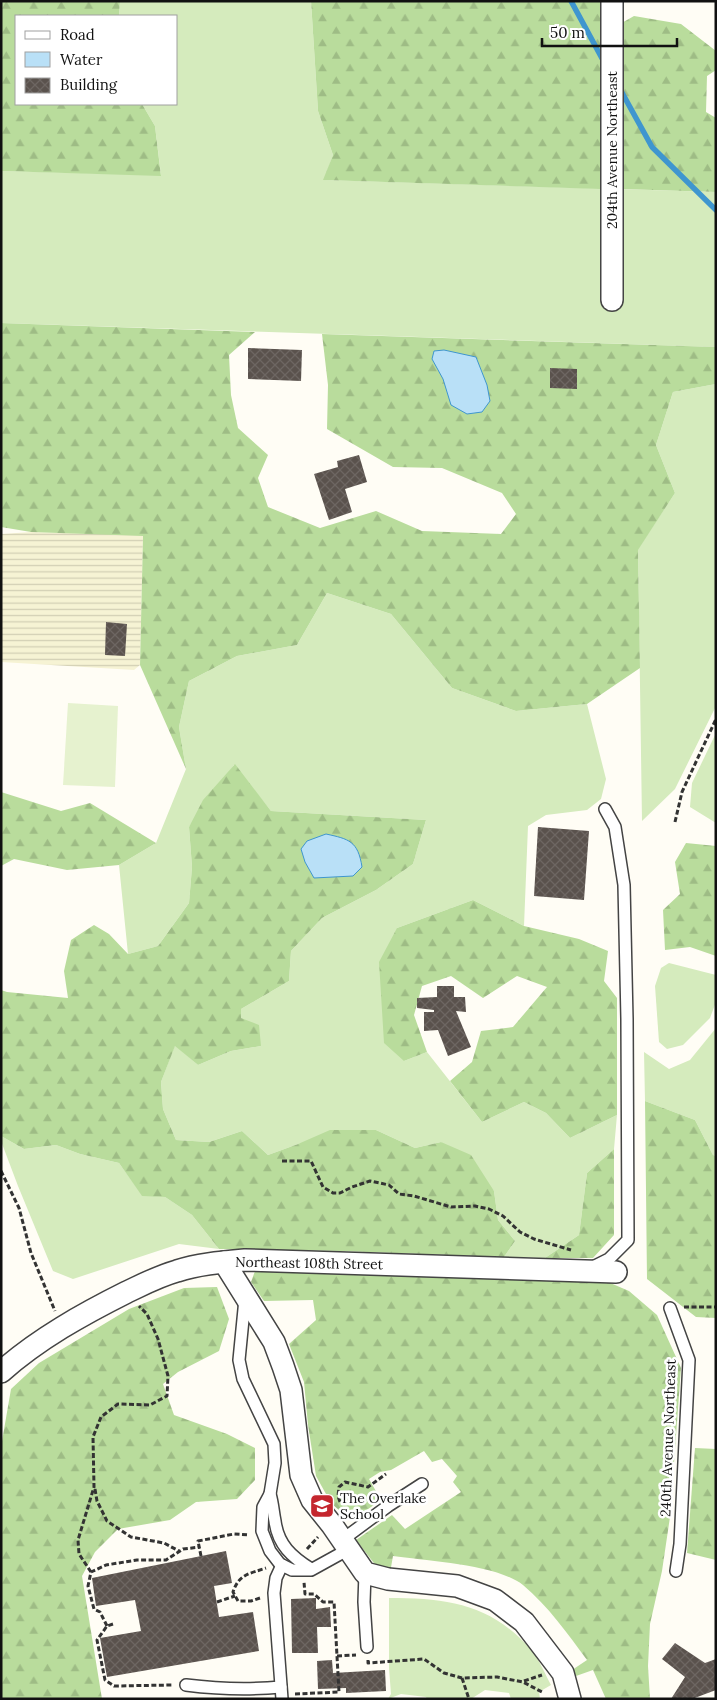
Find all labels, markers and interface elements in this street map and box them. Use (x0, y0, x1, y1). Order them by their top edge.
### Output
legend (15, 15, 178, 105)
scale bar (542, 15, 677, 47)
text: 50 m (550, 23, 585, 42)
text: Road (60, 25, 95, 44)
text: Water (60, 50, 103, 69)
street label: 204th Avenue Northeast (603, 70, 621, 229)
text: Building (60, 75, 118, 94)
street label: Northeast 108th Street (235, 1253, 384, 1273)
street label: 240th Avenue Northeast (656, 1358, 680, 1517)
place label: The Overlake School (340, 1489, 427, 1523)
school or university icon: The Overlake School (309, 1493, 335, 1519)

